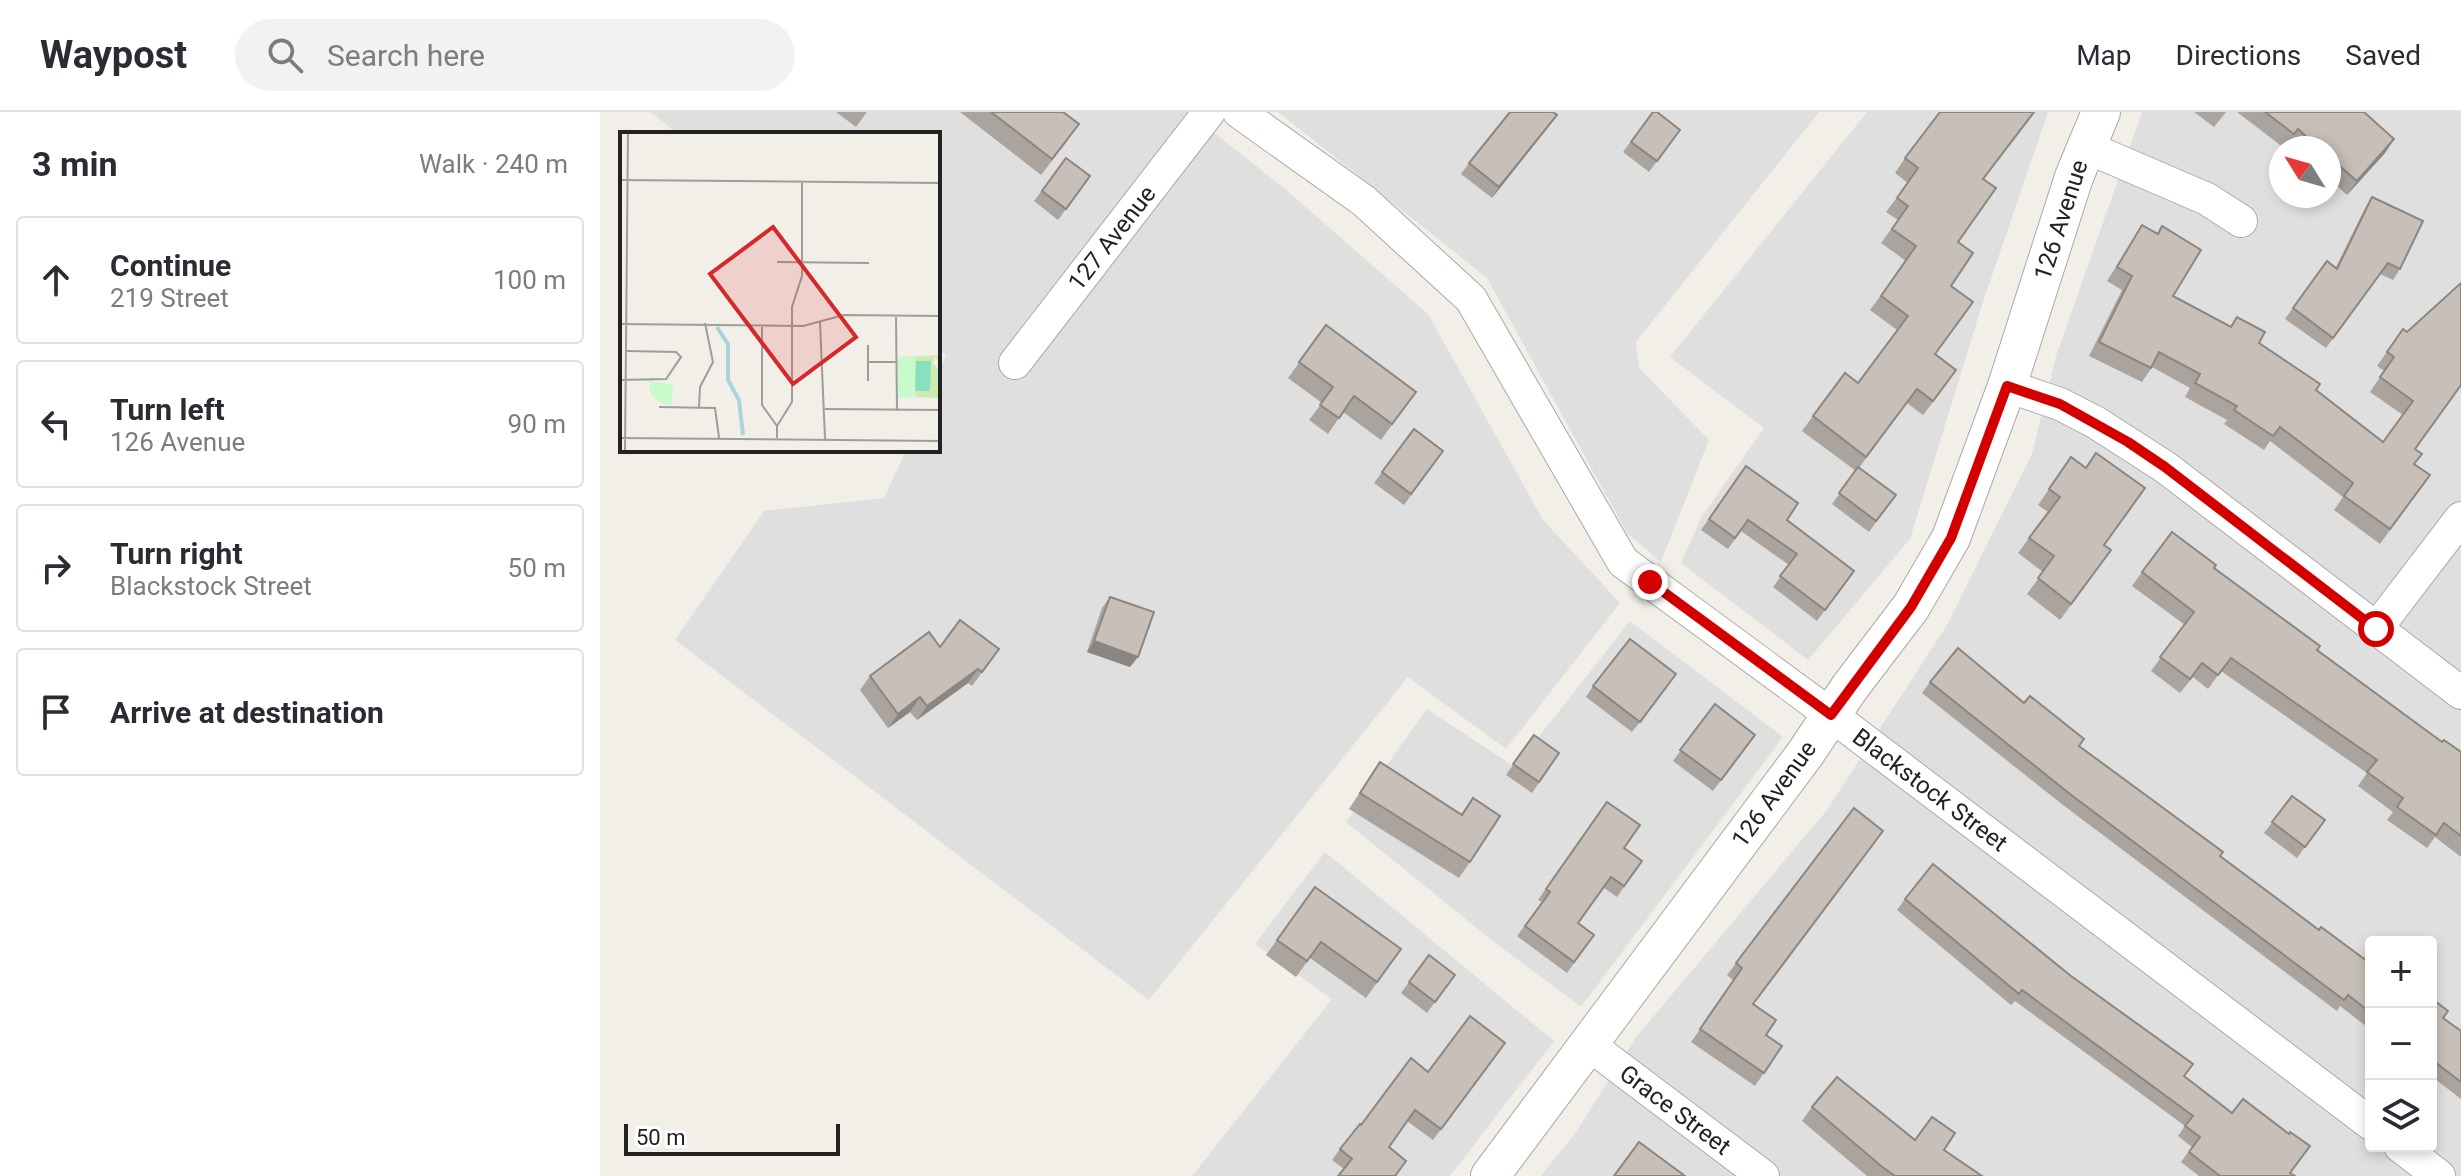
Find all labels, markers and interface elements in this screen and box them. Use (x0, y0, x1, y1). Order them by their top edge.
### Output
search box (235, 19, 795, 91)
text: Waypost (40, 33, 187, 77)
icon: search (263, 33, 307, 77)
text: Search here (327, 38, 485, 73)
text: Map (2076, 39, 2132, 72)
text: Directions (2176, 39, 2301, 72)
text: Saved (2345, 39, 2421, 72)
inset map (620, 132, 940, 452)
north arrow (2269, 136, 2341, 208)
text: 3 min (32, 144, 117, 184)
text: Walk · 240 m (419, 149, 568, 179)
street label: 126 Avenue (2028, 156, 2094, 284)
street label: 127 Avenue (1063, 180, 1161, 296)
text: Continue (110, 248, 231, 283)
icon: ahead (34, 258, 78, 302)
text: 100 m (493, 265, 566, 295)
text: 219 Street (110, 283, 229, 313)
text: Turn left (110, 392, 225, 427)
icon: left (34, 402, 78, 446)
text: 90 m (508, 409, 566, 439)
text: 126 Avenue (110, 427, 245, 457)
text: Turn right (110, 536, 243, 571)
icon: right (34, 546, 78, 590)
text: 50 m (508, 553, 566, 583)
route end (1632, 564, 1668, 600)
text: Blackstock Street (110, 571, 312, 601)
route start (2358, 611, 2394, 647)
icon: arrive (34, 690, 78, 734)
text: Arrive at destination (110, 695, 384, 730)
street label: Blackstock Street (1847, 723, 2013, 857)
street label: 126 Avenue (1726, 735, 1822, 853)
map controls (2365, 936, 2437, 1152)
button: + (2365, 936, 2437, 1008)
button: − (2365, 1008, 2437, 1080)
street label: Grace Street (1614, 1059, 1736, 1161)
button: layers (2365, 1080, 2437, 1152)
scale bar (624, 1120, 840, 1156)
text: 50 m (636, 1125, 685, 1150)

